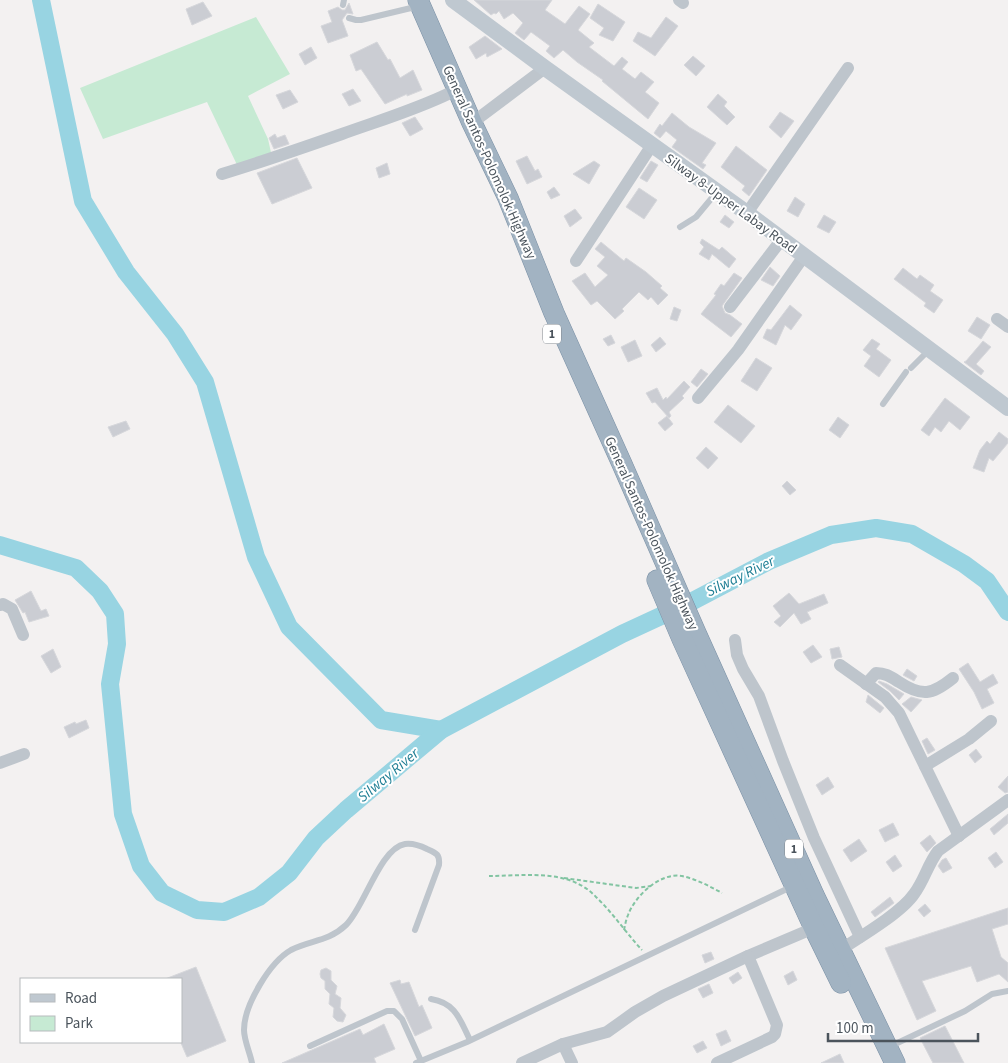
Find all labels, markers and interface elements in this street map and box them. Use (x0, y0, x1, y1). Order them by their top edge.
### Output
street label: General Santos-Polomolok Highway (437, 62, 541, 263)
street label: Silway 8-Upper Labay Road (660, 149, 801, 259)
road number: 1 (543, 324, 561, 344)
street label: General Santos-Polomolok Highway (599, 433, 703, 634)
water label: Silway River (702, 550, 779, 602)
water label: Silway River (353, 743, 424, 807)
road number: 1 (785, 840, 803, 859)
legend (20, 978, 182, 1043)
text: Road (65, 988, 97, 1009)
scale bar (828, 1010, 978, 1042)
text: Park (65, 1013, 94, 1034)
text: 100 m (836, 1018, 874, 1039)

